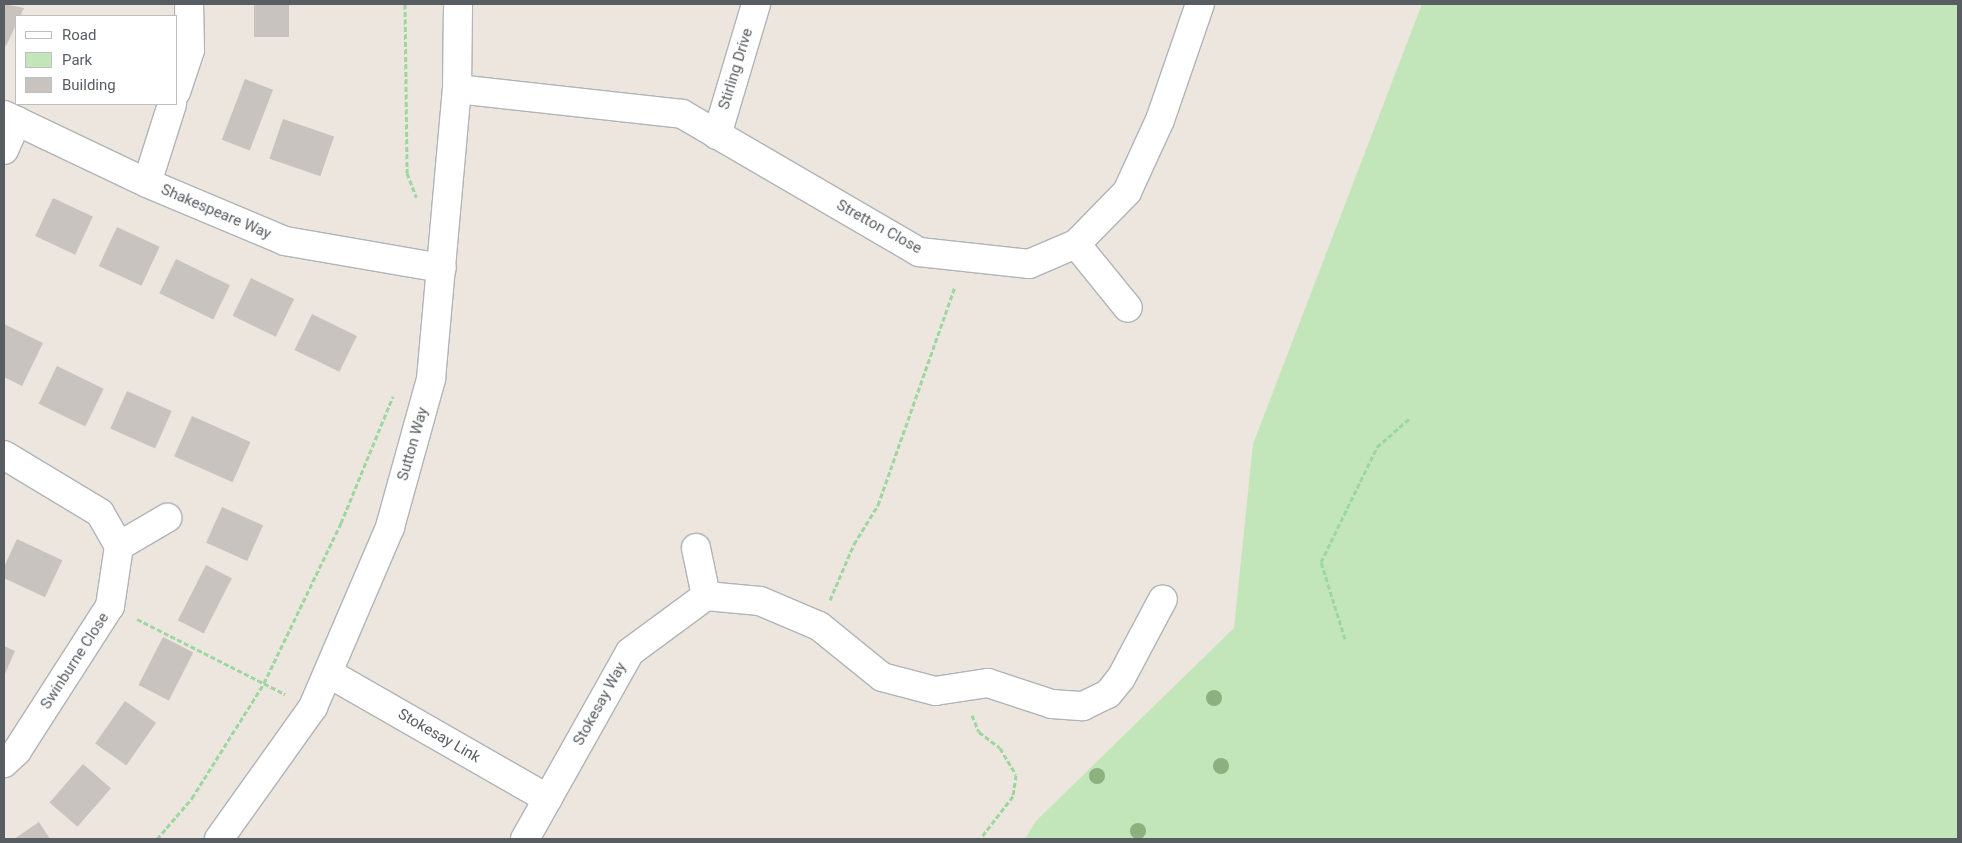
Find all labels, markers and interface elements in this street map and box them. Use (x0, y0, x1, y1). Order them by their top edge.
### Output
legend (15, 15, 178, 105)
text: Road (62, 26, 96, 44)
street label: Stirling Drive (715, 26, 757, 112)
text: Park (62, 51, 92, 69)
text: Building (62, 76, 116, 94)
street label: Shakespeare Way (158, 181, 274, 243)
street label: Stretton Close (833, 196, 925, 258)
street label: Sutton Way (394, 405, 432, 483)
street label: Swinburne Close (37, 609, 113, 713)
street label: Stokesay Way (570, 659, 630, 749)
street label: Stokesay Link (395, 705, 483, 767)

